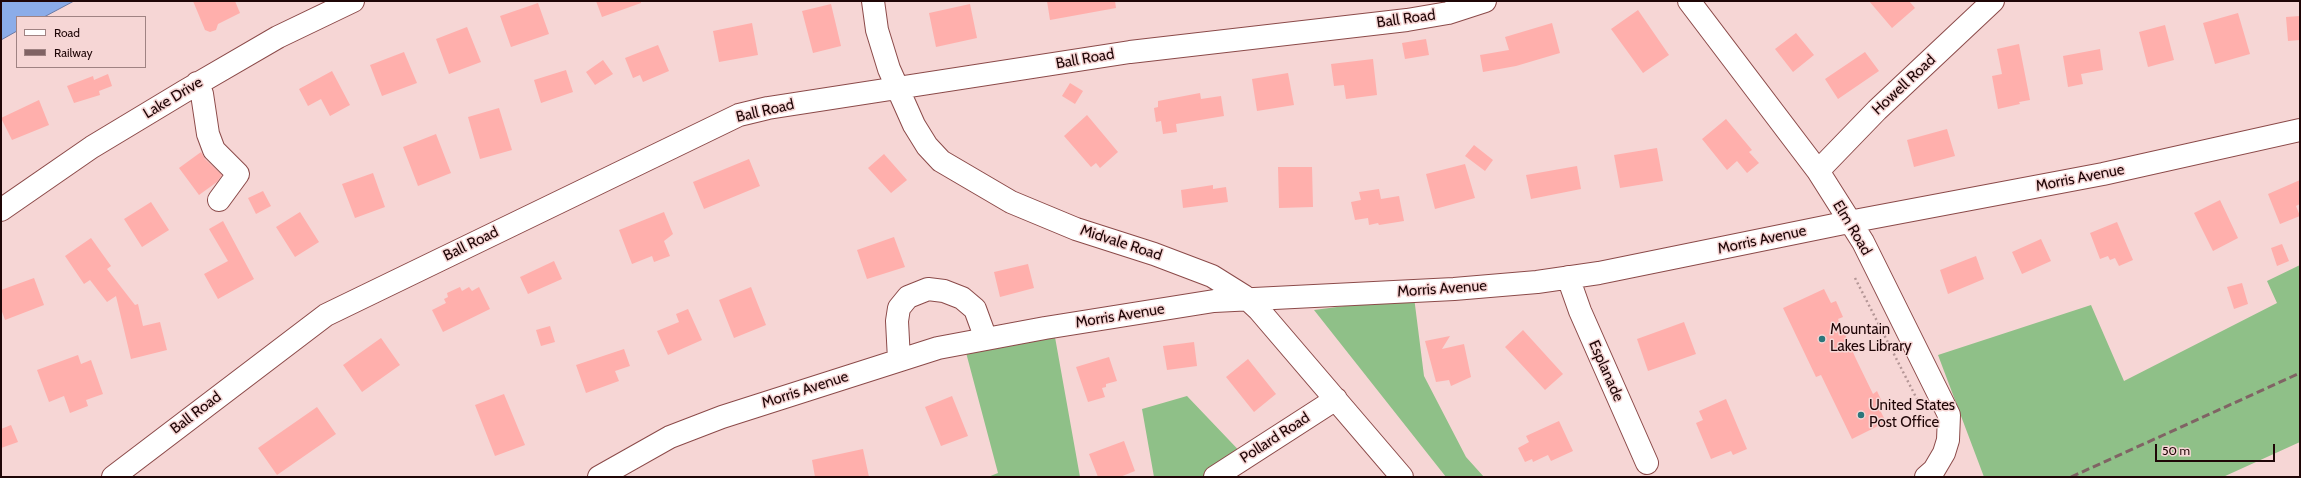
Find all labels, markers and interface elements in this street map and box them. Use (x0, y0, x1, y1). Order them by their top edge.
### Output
street label: Ball Road (1375, 6, 1437, 32)
legend (16, 16, 146, 68)
text: Road (54, 25, 80, 40)
text: Railway (54, 45, 92, 60)
street label: Ball Road (1054, 45, 1116, 73)
street label: Howell Road (1869, 51, 1939, 119)
street label: Lake Drive (140, 73, 206, 123)
street label: Ball Road (734, 96, 796, 126)
street label: Morris Avenue (2034, 161, 2126, 195)
street label: Elm Road (1829, 197, 1875, 259)
street label: Midvale Road (1078, 221, 1164, 265)
street label: Morris Avenue (1716, 222, 1808, 258)
street label: Ball Road (440, 223, 502, 265)
street label: Morris Avenue (1396, 277, 1488, 301)
street label: Morris Avenue (1074, 300, 1166, 332)
place label: Mountain Lakes Library (1830, 321, 1912, 356)
marker: Mountain Lakes Library (1817, 334, 1827, 344)
street label: Esplanade (1585, 338, 1627, 404)
street label: Morris Avenue (759, 368, 851, 412)
street label: Ball Road (167, 388, 225, 438)
place label: United States Post Office (1869, 397, 1955, 432)
street label: Pollard Road (1237, 409, 1313, 467)
marker: United States Post Office (1856, 410, 1866, 420)
scale bar (2157, 436, 2277, 462)
text: 50 m (2162, 443, 2190, 458)

